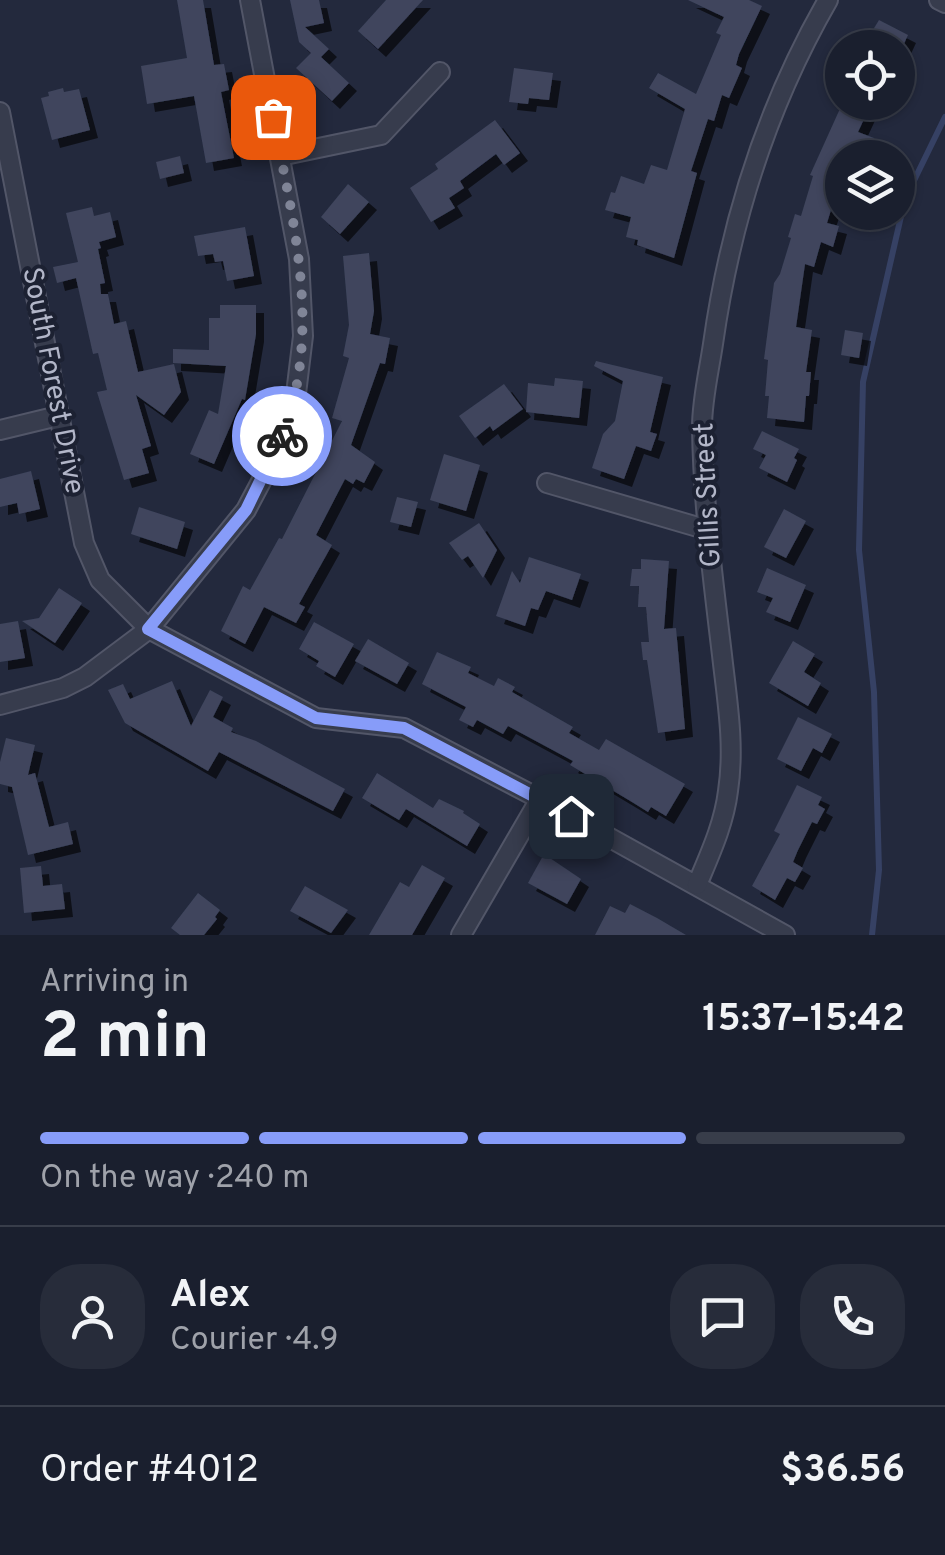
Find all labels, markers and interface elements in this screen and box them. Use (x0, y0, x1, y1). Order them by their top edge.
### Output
map controls (825, 30, 915, 230)
button: locate (825, 30, 915, 120)
pin (231, 75, 316, 160)
icon: bag (246, 90, 301, 145)
button: layers (825, 140, 915, 230)
street label: South Forest Drive (12, 265, 92, 497)
courier (232, 386, 332, 486)
icon: bike (255, 409, 310, 464)
street label: Gillis Street (687, 422, 731, 568)
pin (529, 774, 614, 859)
icon: home (544, 789, 599, 844)
text: Arriving in (40, 963, 189, 1003)
text: 15:37–15:42 (702, 996, 905, 1045)
text: 2 min (40, 999, 210, 1081)
text: On the way · 240 m (40, 1159, 309, 1199)
button: person (40, 1264, 145, 1369)
button: chat (670, 1264, 775, 1369)
button: phone (800, 1264, 905, 1369)
text: Alex (170, 1272, 250, 1321)
text: Courier · 4.9 (170, 1321, 339, 1361)
text: Order #4012 (40, 1447, 259, 1496)
text: $36.56 (780, 1447, 905, 1496)

